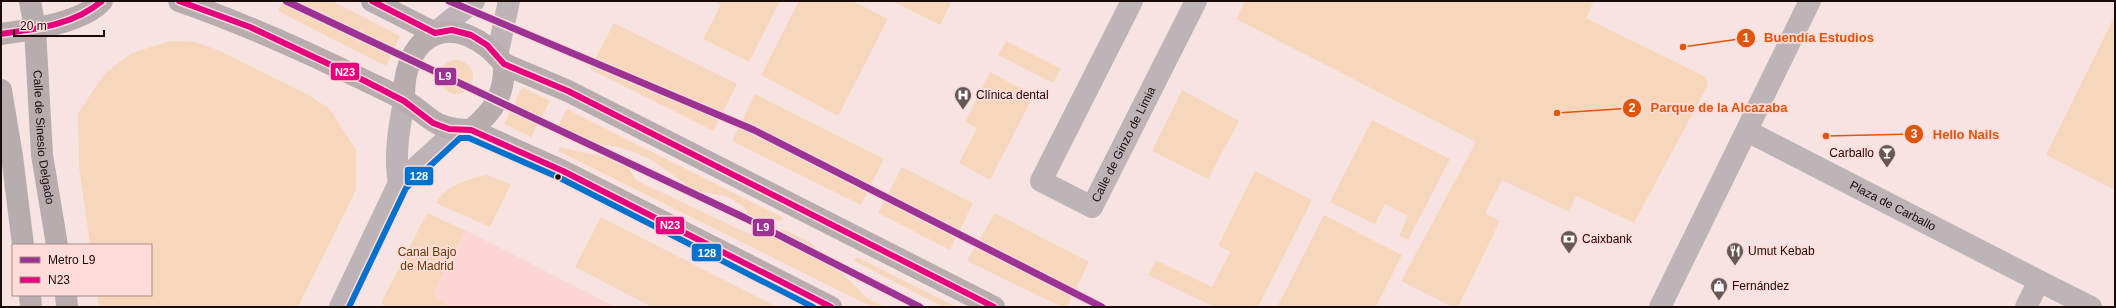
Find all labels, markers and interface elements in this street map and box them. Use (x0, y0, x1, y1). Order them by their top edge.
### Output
scale bar (14, 12, 104, 38)
text: 20 m (20, 19, 47, 33)
callout: Buendía Estudios (1736, 25, 1882, 50)
text: Buendía Estudios (1764, 30, 1874, 45)
text: 1 (1743, 31, 1750, 45)
line badge: N23 (330, 62, 360, 81)
text: N23 (335, 66, 355, 78)
line badge: L9 (434, 67, 457, 86)
street label: Calle de Sinesio Delgado (30, 70, 57, 206)
text: L9 (439, 70, 451, 82)
street label: Calle de Ginzo de Limia (1089, 84, 1159, 205)
hospital icon: Clínica dental (953, 85, 973, 110)
place label: Clínica dental (976, 88, 1049, 102)
callout: Parque de la Alcazaba (1622, 95, 1795, 120)
text: Parque de la Alcazaba (1651, 100, 1788, 115)
text: 2 (1629, 101, 1636, 115)
callout: Hello Nails (1904, 122, 2007, 147)
text: 3 (1911, 127, 1918, 141)
text: Hello Nails (1933, 127, 1999, 142)
bar icon: Carballo (1877, 143, 1897, 168)
place label: Carballo (1829, 146, 1874, 160)
line badge: 128 (404, 166, 434, 186)
text: 128 (410, 170, 428, 182)
unlabelled marker (553, 172, 563, 182)
street label: Plaza de Carballo (1847, 178, 1939, 234)
line badge: N23 (655, 216, 685, 235)
line badge: L9 (752, 218, 775, 237)
text: N23 (660, 219, 680, 231)
text: L9 (757, 221, 769, 233)
bank icon: Caixbank (1559, 229, 1579, 254)
place label: Caixbank (1582, 232, 1633, 246)
restaurant icon: Umut Kebab (1725, 241, 1745, 266)
line badge: 128 (691, 243, 722, 262)
legend (12, 244, 152, 296)
place label: Umut Kebab (1748, 244, 1815, 258)
park label: Canal Bajo de Madrid (398, 245, 457, 273)
text: 128 (698, 247, 716, 259)
text: Metro L9 (48, 253, 96, 267)
text: N23 (48, 273, 70, 287)
shop icon: Fernández (1709, 276, 1729, 301)
place label: Fernández (1732, 279, 1789, 293)

